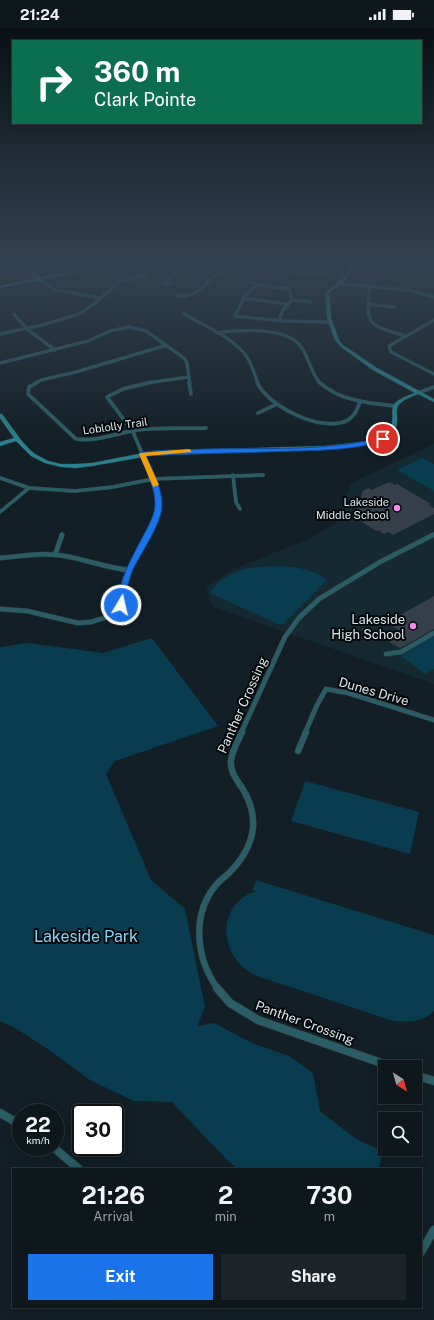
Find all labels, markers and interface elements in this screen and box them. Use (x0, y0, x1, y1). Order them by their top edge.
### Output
text: 21:24 (20, 6, 60, 23)
text: 360 m (94, 55, 180, 88)
icon: right (28, 56, 80, 108)
text: Clark Pointe (94, 89, 196, 110)
street label: Loblolly Trail (82, 416, 148, 436)
pin (366, 422, 400, 456)
icon: arrive (372, 428, 394, 450)
place label: Lakeside Middle School (316, 496, 389, 521)
marker: Lakeside Middle School (392, 503, 402, 513)
position arrow (100, 584, 142, 626)
place label: Lakeside High School (331, 612, 405, 642)
marker: Lakeside High School (408, 621, 418, 631)
street label: Panther Crossing (214, 655, 270, 756)
street label: Dunes Drive (337, 674, 411, 709)
park label: Lakeside Park (34, 927, 138, 946)
street label: Panther Crossing (253, 998, 356, 1047)
north arrow (378, 1060, 422, 1104)
map controls (378, 1060, 422, 1156)
speed limit sign: 30 (72, 1104, 124, 1156)
button: search (378, 1112, 422, 1156)
text: 22 (25, 1113, 51, 1137)
text: km/h (26, 1134, 50, 1146)
text: 21:26 (82, 1181, 145, 1209)
text: 2 (218, 1181, 233, 1209)
text: 730 (306, 1181, 352, 1209)
text: Arrival (93, 1209, 133, 1224)
text: min (215, 1209, 237, 1224)
text: m (324, 1209, 335, 1224)
button: Exit (28, 1254, 213, 1300)
button: Share (221, 1254, 406, 1300)

